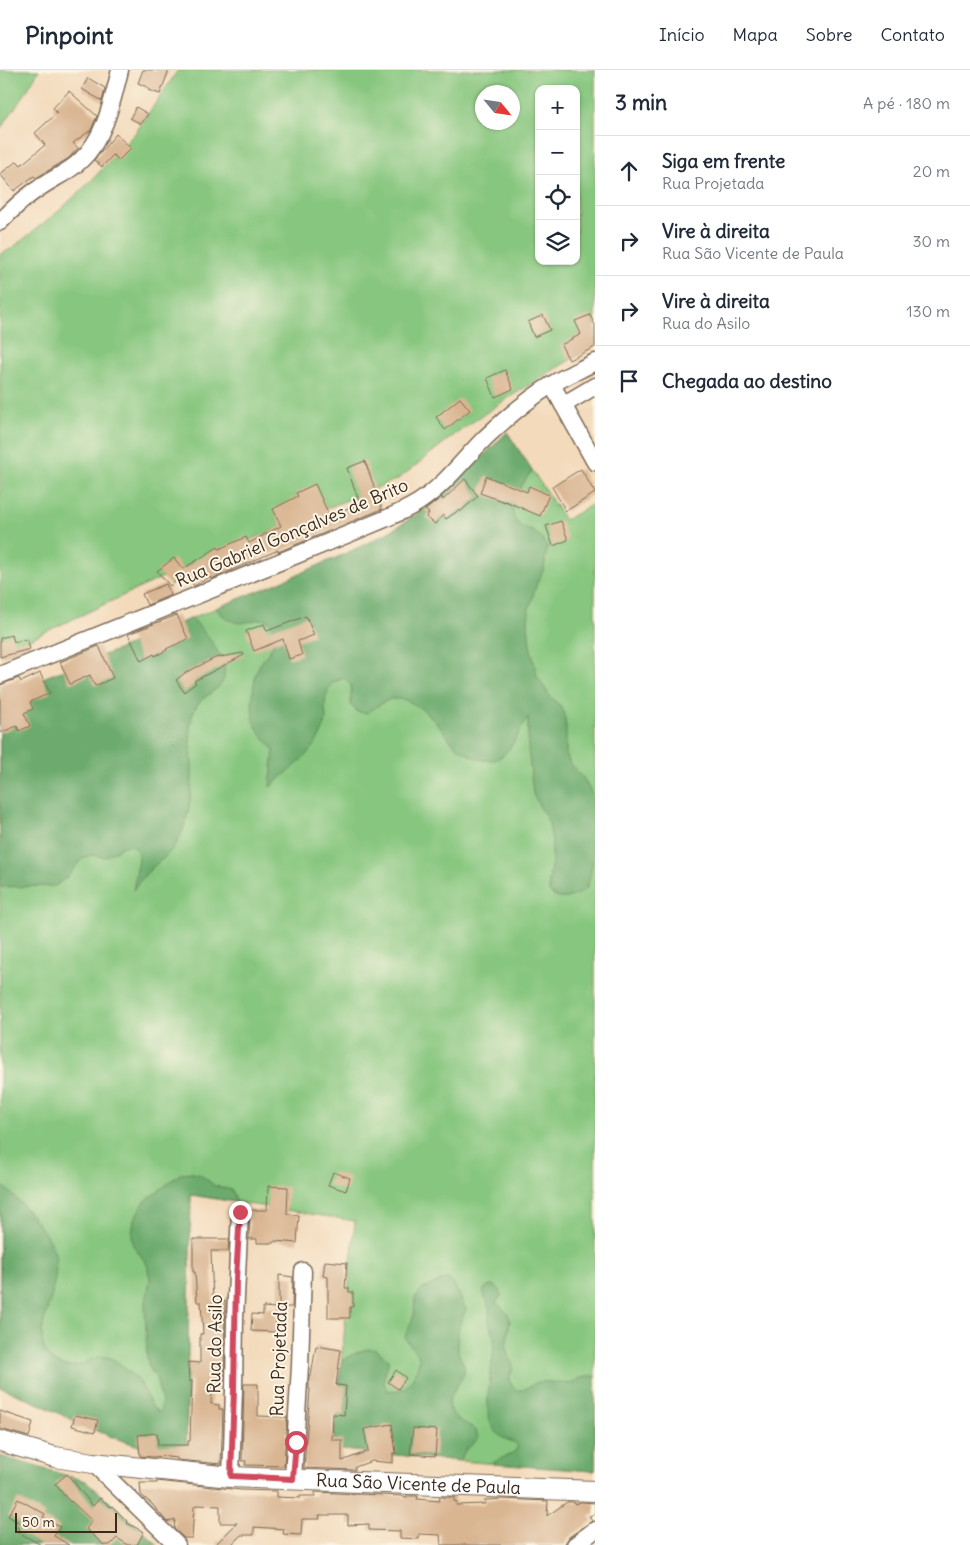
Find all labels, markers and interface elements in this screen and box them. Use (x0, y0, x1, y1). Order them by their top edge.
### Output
text: Pinpoint (25, 20, 113, 50)
text: Início (659, 23, 705, 46)
text: Mapa (733, 23, 778, 46)
text: Sobre (806, 23, 852, 46)
text: Contato (880, 23, 945, 46)
north arrow (475, 85, 520, 130)
map controls (535, 85, 580, 265)
button: + (535, 85, 580, 130)
text: 3 min (615, 89, 667, 116)
text: A pé · 180 m (863, 93, 950, 113)
button: − (535, 130, 580, 175)
text: Siga em frente (662, 149, 785, 173)
icon: ahead (615, 157, 643, 185)
text: 20 m (913, 161, 950, 181)
text: Rua Projetada (662, 173, 765, 193)
button: locate (535, 175, 580, 220)
text: Vire à direita (662, 219, 770, 243)
button: layers (535, 220, 580, 265)
icon: right (615, 227, 643, 255)
text: 30 m (913, 231, 950, 251)
text: Rua São Vicente de Paula (662, 243, 844, 263)
text: Vire à direita (662, 289, 770, 313)
icon: right (615, 297, 643, 325)
text: 130 m (906, 301, 950, 321)
text: Rua do Asilo (662, 313, 750, 333)
icon: arrive (615, 367, 643, 395)
text: Chegada ao destino (662, 369, 832, 393)
street label: Rua Gabriel Gonçalves de Brito (172, 473, 412, 592)
route end (229, 1201, 252, 1224)
street label: Rua do Asilo (202, 1294, 227, 1394)
street label: Rua Projetada (265, 1301, 292, 1417)
route start (285, 1431, 308, 1454)
street label: Rua São Vicente de Paula (316, 1468, 521, 1499)
scale bar (15, 1510, 118, 1533)
text: 50 m (22, 1513, 55, 1531)

